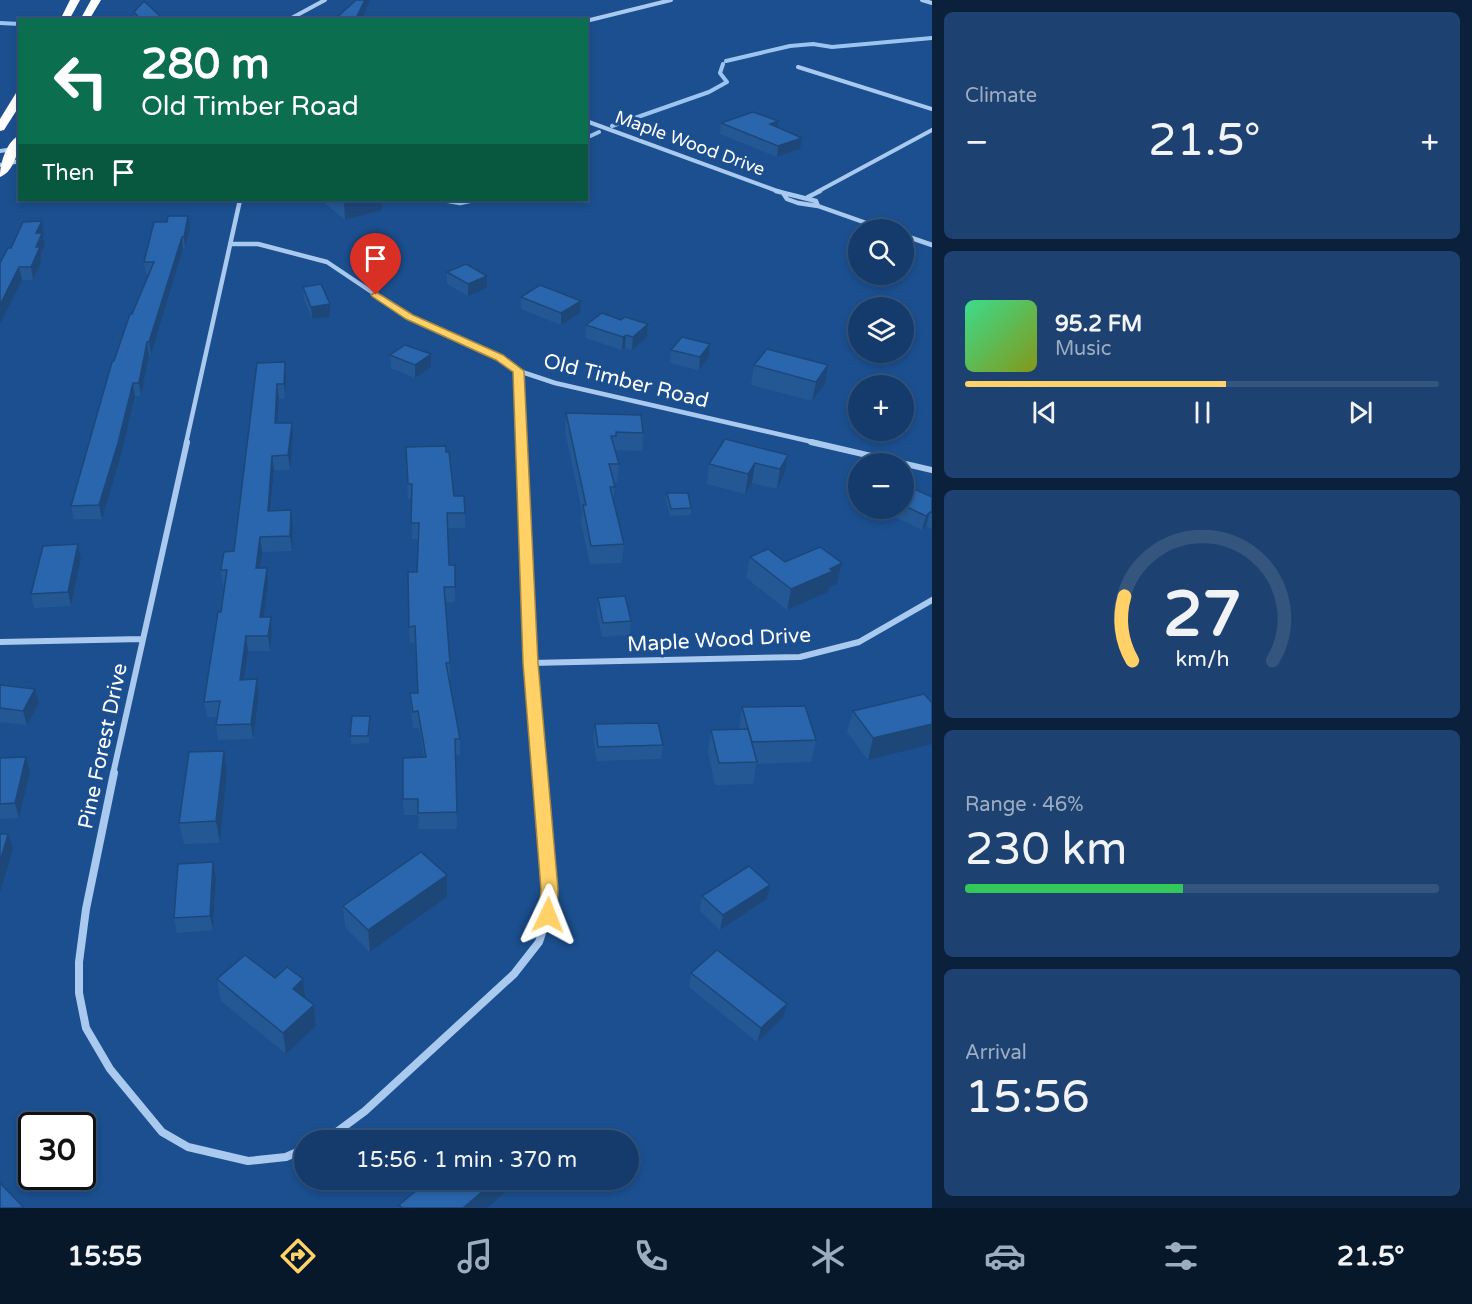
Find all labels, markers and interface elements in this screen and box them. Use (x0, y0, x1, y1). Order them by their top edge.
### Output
text: 280 m (141, 39, 270, 90)
icon: left (42, 42, 120, 120)
text: Climate (965, 84, 1037, 108)
text: Old Timber Road (141, 90, 359, 123)
street label: Maple Wood Drive (612, 106, 768, 180)
text: 21.5° (1148, 114, 1261, 168)
text: − (965, 123, 989, 162)
text: + (1420, 123, 1439, 162)
icon: arrive (107, 156, 140, 189)
text: Then (42, 160, 95, 186)
map controls (848, 219, 914, 519)
button: search (848, 219, 914, 285)
pin (350, 233, 401, 295)
icon: arrive (359, 242, 392, 275)
button: layers (848, 297, 914, 363)
text: 95.2 FM (1055, 311, 1142, 337)
text: Music (1055, 337, 1111, 361)
street label: Old Timber Road (541, 348, 711, 414)
button: + (848, 375, 914, 441)
icon: previous (1028, 396, 1061, 429)
icon: pause (1186, 396, 1219, 429)
icon: next (1344, 396, 1377, 429)
button: − (848, 453, 914, 519)
text: 27 (1163, 578, 1241, 653)
street label: Maple Wood Drive (626, 623, 812, 657)
text: km/h (1175, 646, 1229, 672)
street label: Pine Forest Drive (73, 661, 133, 831)
text: Range · 46% (965, 793, 1084, 817)
text: 230 km (965, 823, 1127, 877)
position arrow (516, 883, 580, 947)
text: Arrival (965, 1041, 1027, 1065)
text: 15:56 (965, 1071, 1090, 1125)
speed limit sign: 30 (18, 1112, 96, 1190)
text: 15:56 · 1 min · 370 m (356, 1147, 577, 1173)
icon: directions (277, 1235, 319, 1277)
icon: music (454, 1235, 496, 1277)
icon: phone (630, 1235, 672, 1277)
icon: climate (807, 1235, 849, 1277)
icon: car (984, 1235, 1026, 1277)
icon: filters (1160, 1235, 1202, 1277)
text: 15:55 (67, 1240, 142, 1273)
text: 21.5° (1337, 1240, 1405, 1273)

